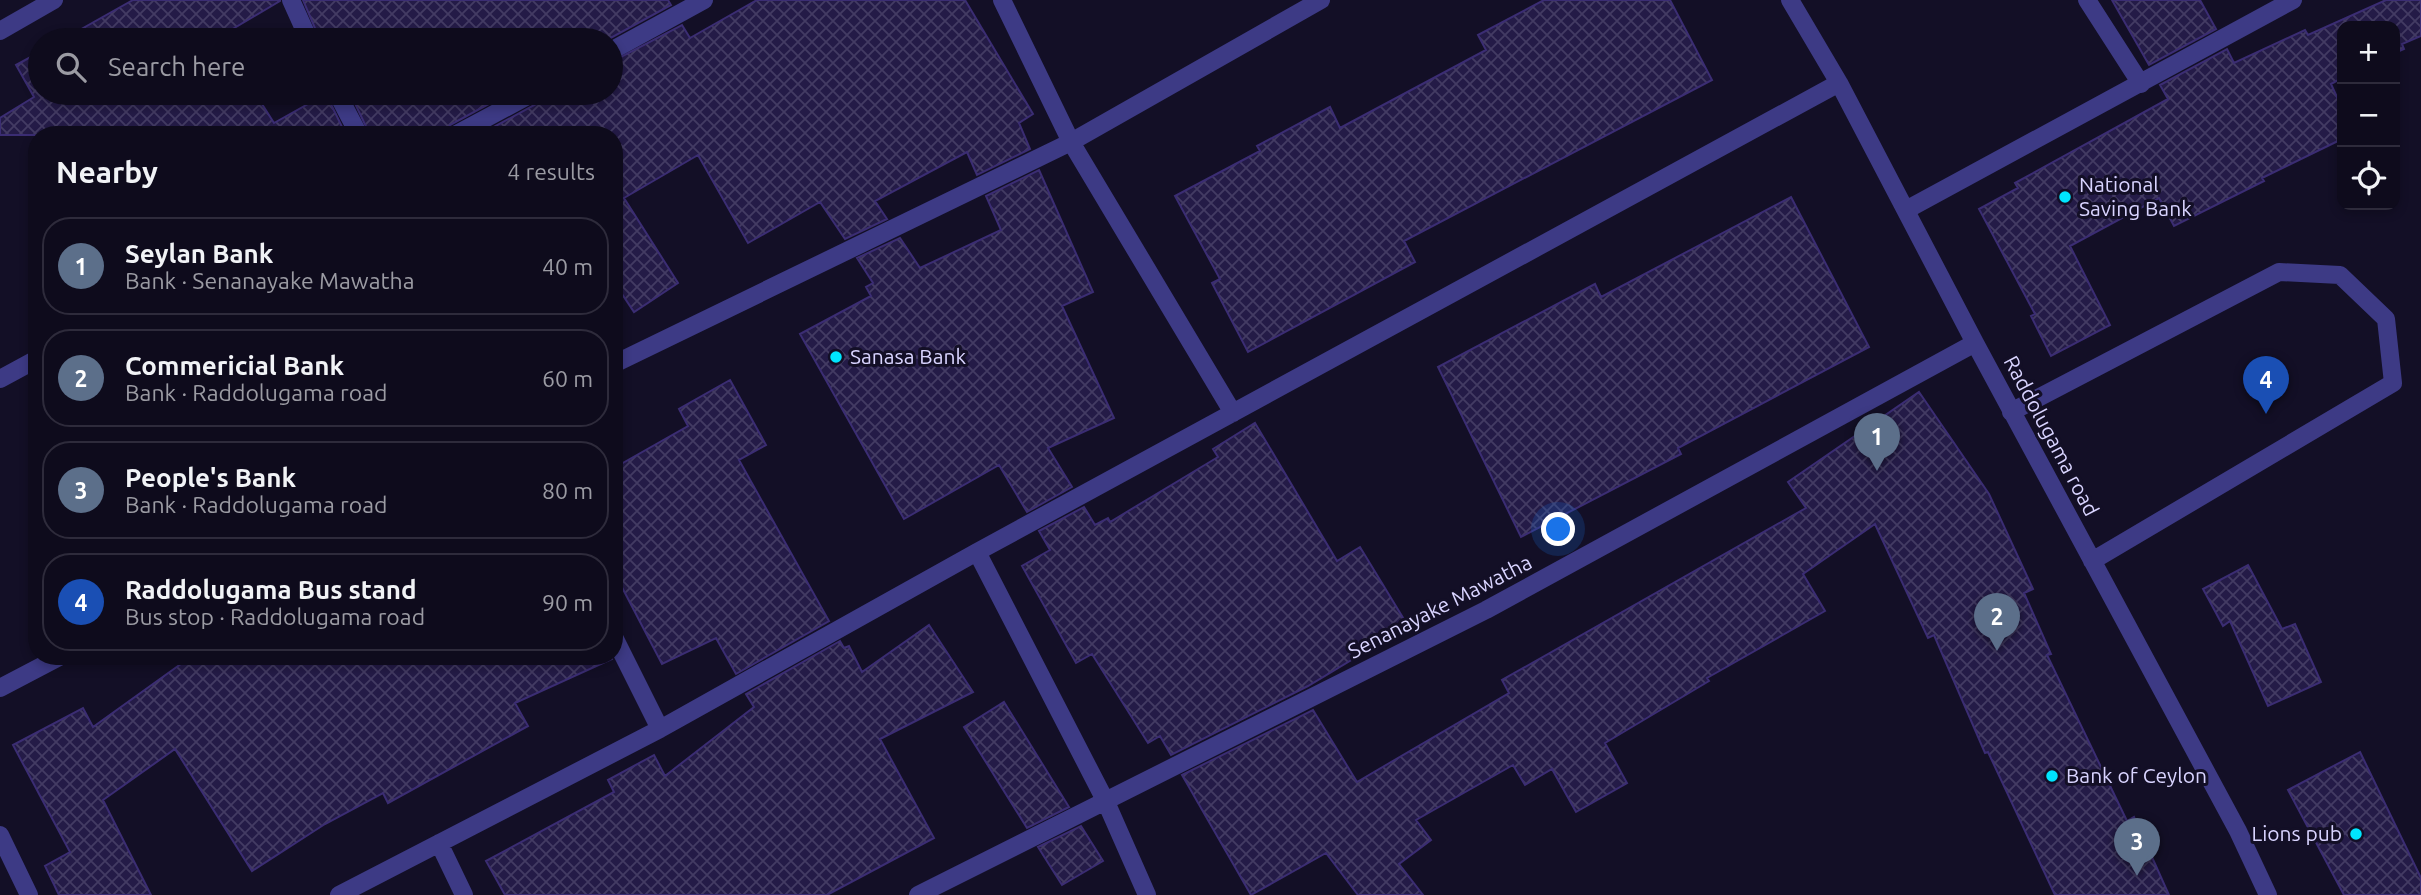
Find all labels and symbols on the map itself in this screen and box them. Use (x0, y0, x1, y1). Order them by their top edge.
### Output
place label: National Saving Bank (2079, 172, 2192, 220)
marker: National Saving Bank (2057, 189, 2073, 205)
place label: Sanasa Bank (850, 344, 966, 368)
marker: Sanasa Bank (828, 349, 844, 365)
street label: Raddolugama road (1999, 351, 2104, 520)
pin: 4 (2243, 356, 2289, 414)
pin: 1 (1854, 413, 1900, 471)
your location (1541, 512, 1575, 546)
street label: Senanayake Mawatha (1344, 549, 1535, 663)
pin: 2 (1974, 593, 2020, 651)
place label: Bank of Ceylon (2066, 763, 2207, 787)
marker: Bank of Ceylon (2044, 768, 2060, 784)
pin: 3 (2114, 818, 2160, 876)
place label: Lions pub (2251, 821, 2342, 845)
marker: Lions pub (2348, 826, 2364, 842)

